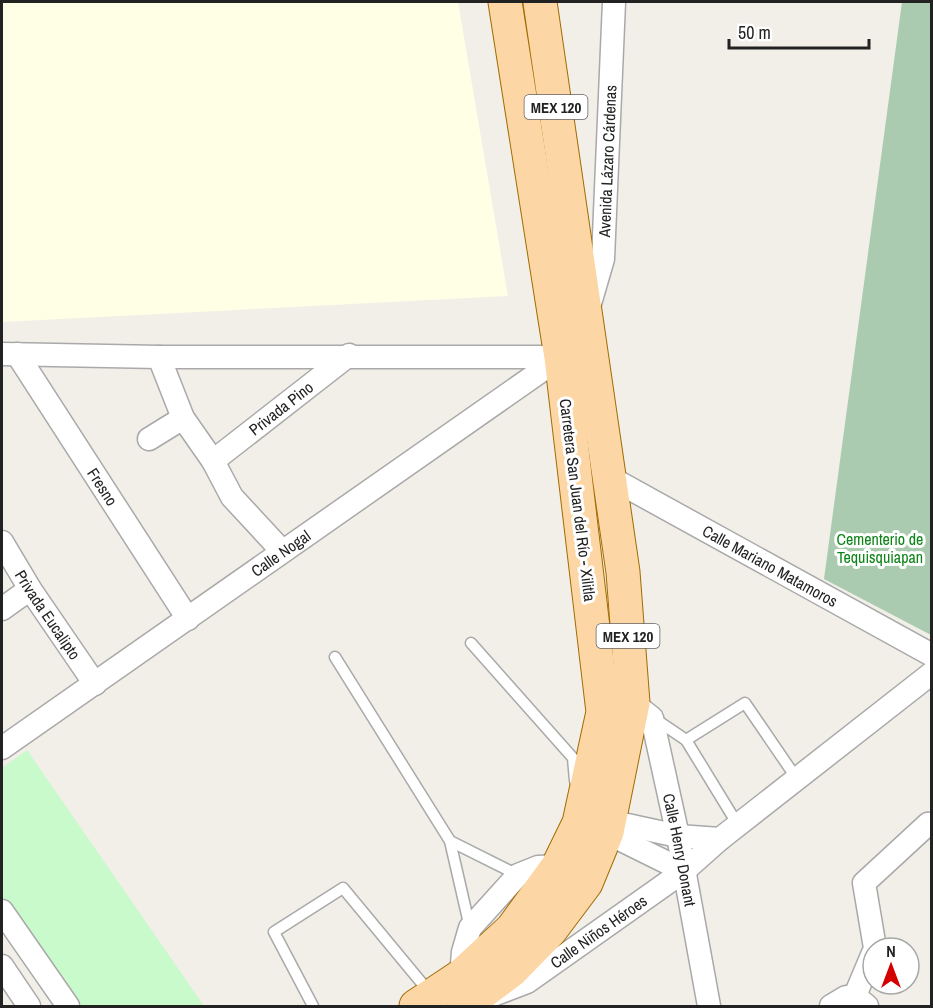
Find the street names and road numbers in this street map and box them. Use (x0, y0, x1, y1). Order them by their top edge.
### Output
street label: Avenida Lázaro Cárdenas (593, 85, 621, 239)
road number: MEX 120 (524, 95, 588, 119)
street label: Privada Pino (244, 376, 318, 440)
street label: Carretera San Juan del Río - Xilitla (555, 397, 601, 603)
street label: Fresno (82, 464, 123, 510)
street label: Calle Mariano Matamoros (699, 520, 842, 612)
street label: Calle Nogal (246, 525, 315, 582)
street label: Privada Eucalipto (10, 566, 86, 664)
road number: MEX 120 (596, 624, 660, 648)
street label: Calle Henry Donant (658, 791, 702, 908)
street label: Calle Niños Héroes (546, 890, 651, 973)

